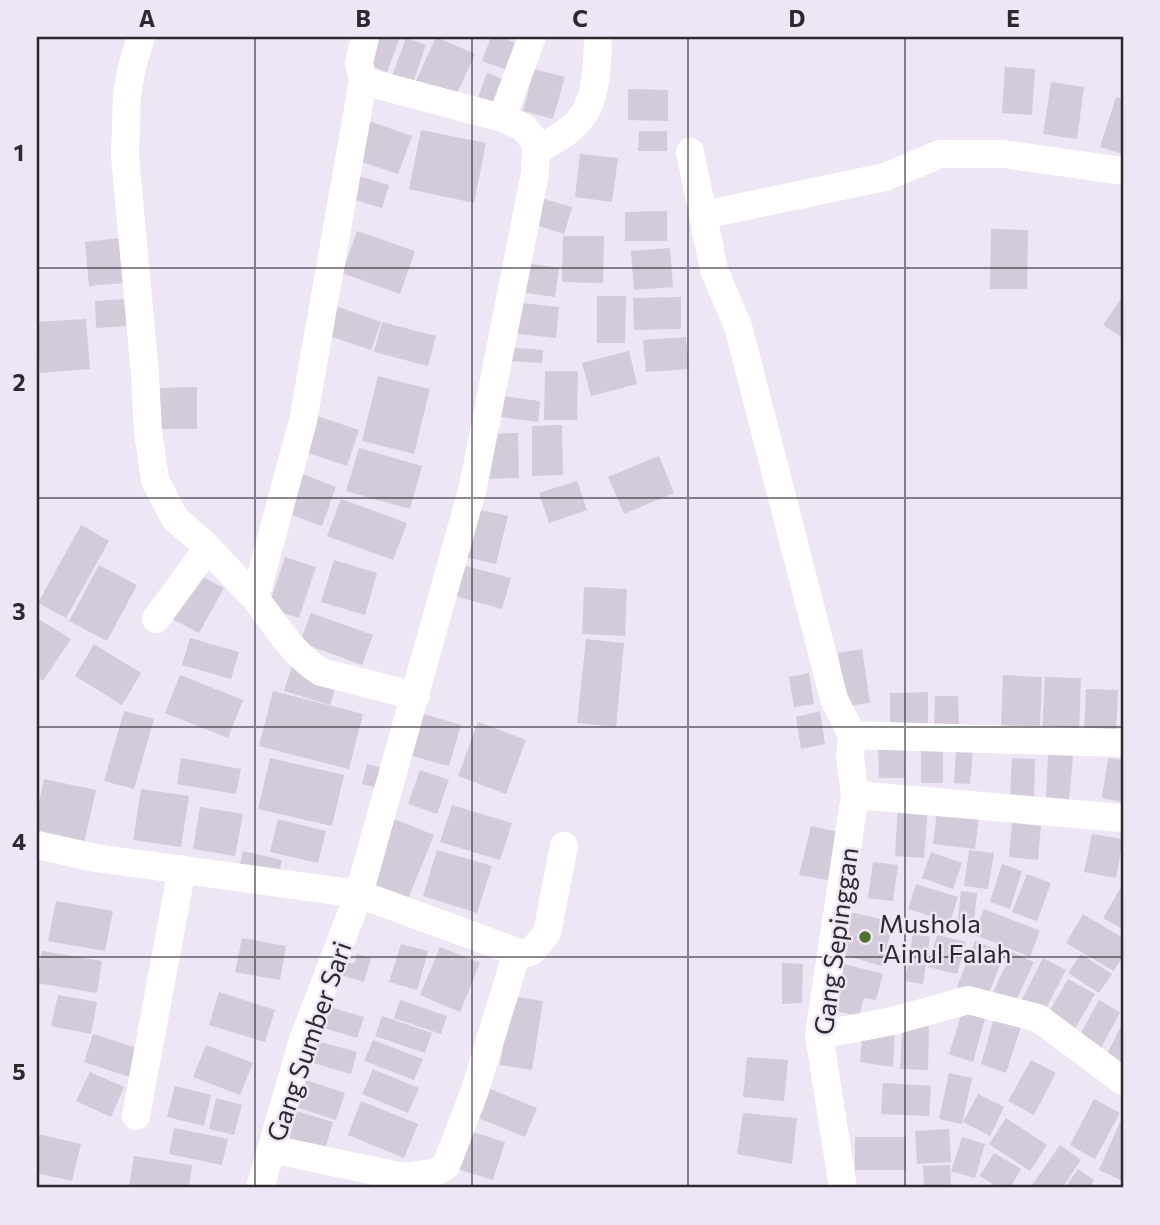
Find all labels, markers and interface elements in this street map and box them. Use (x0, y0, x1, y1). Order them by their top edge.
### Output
text: A (139, 4, 156, 32)
text: B (355, 4, 371, 32)
text: C (572, 4, 588, 32)
text: D (789, 4, 806, 32)
text: E (1006, 4, 1020, 32)
text: 1 (14, 138, 24, 166)
text: 2 (12, 368, 26, 396)
text: 3 (12, 597, 26, 625)
text: 4 (12, 827, 26, 855)
street label: Gang Sepinggan (806, 845, 864, 1037)
place label: Mushola 'Ainul Falah (879, 907, 1012, 968)
marker: Mushola 'Ainul Falah (857, 929, 873, 945)
street label: Gang Sumber Sari (259, 937, 357, 1145)
text: 5 (12, 1057, 26, 1085)

